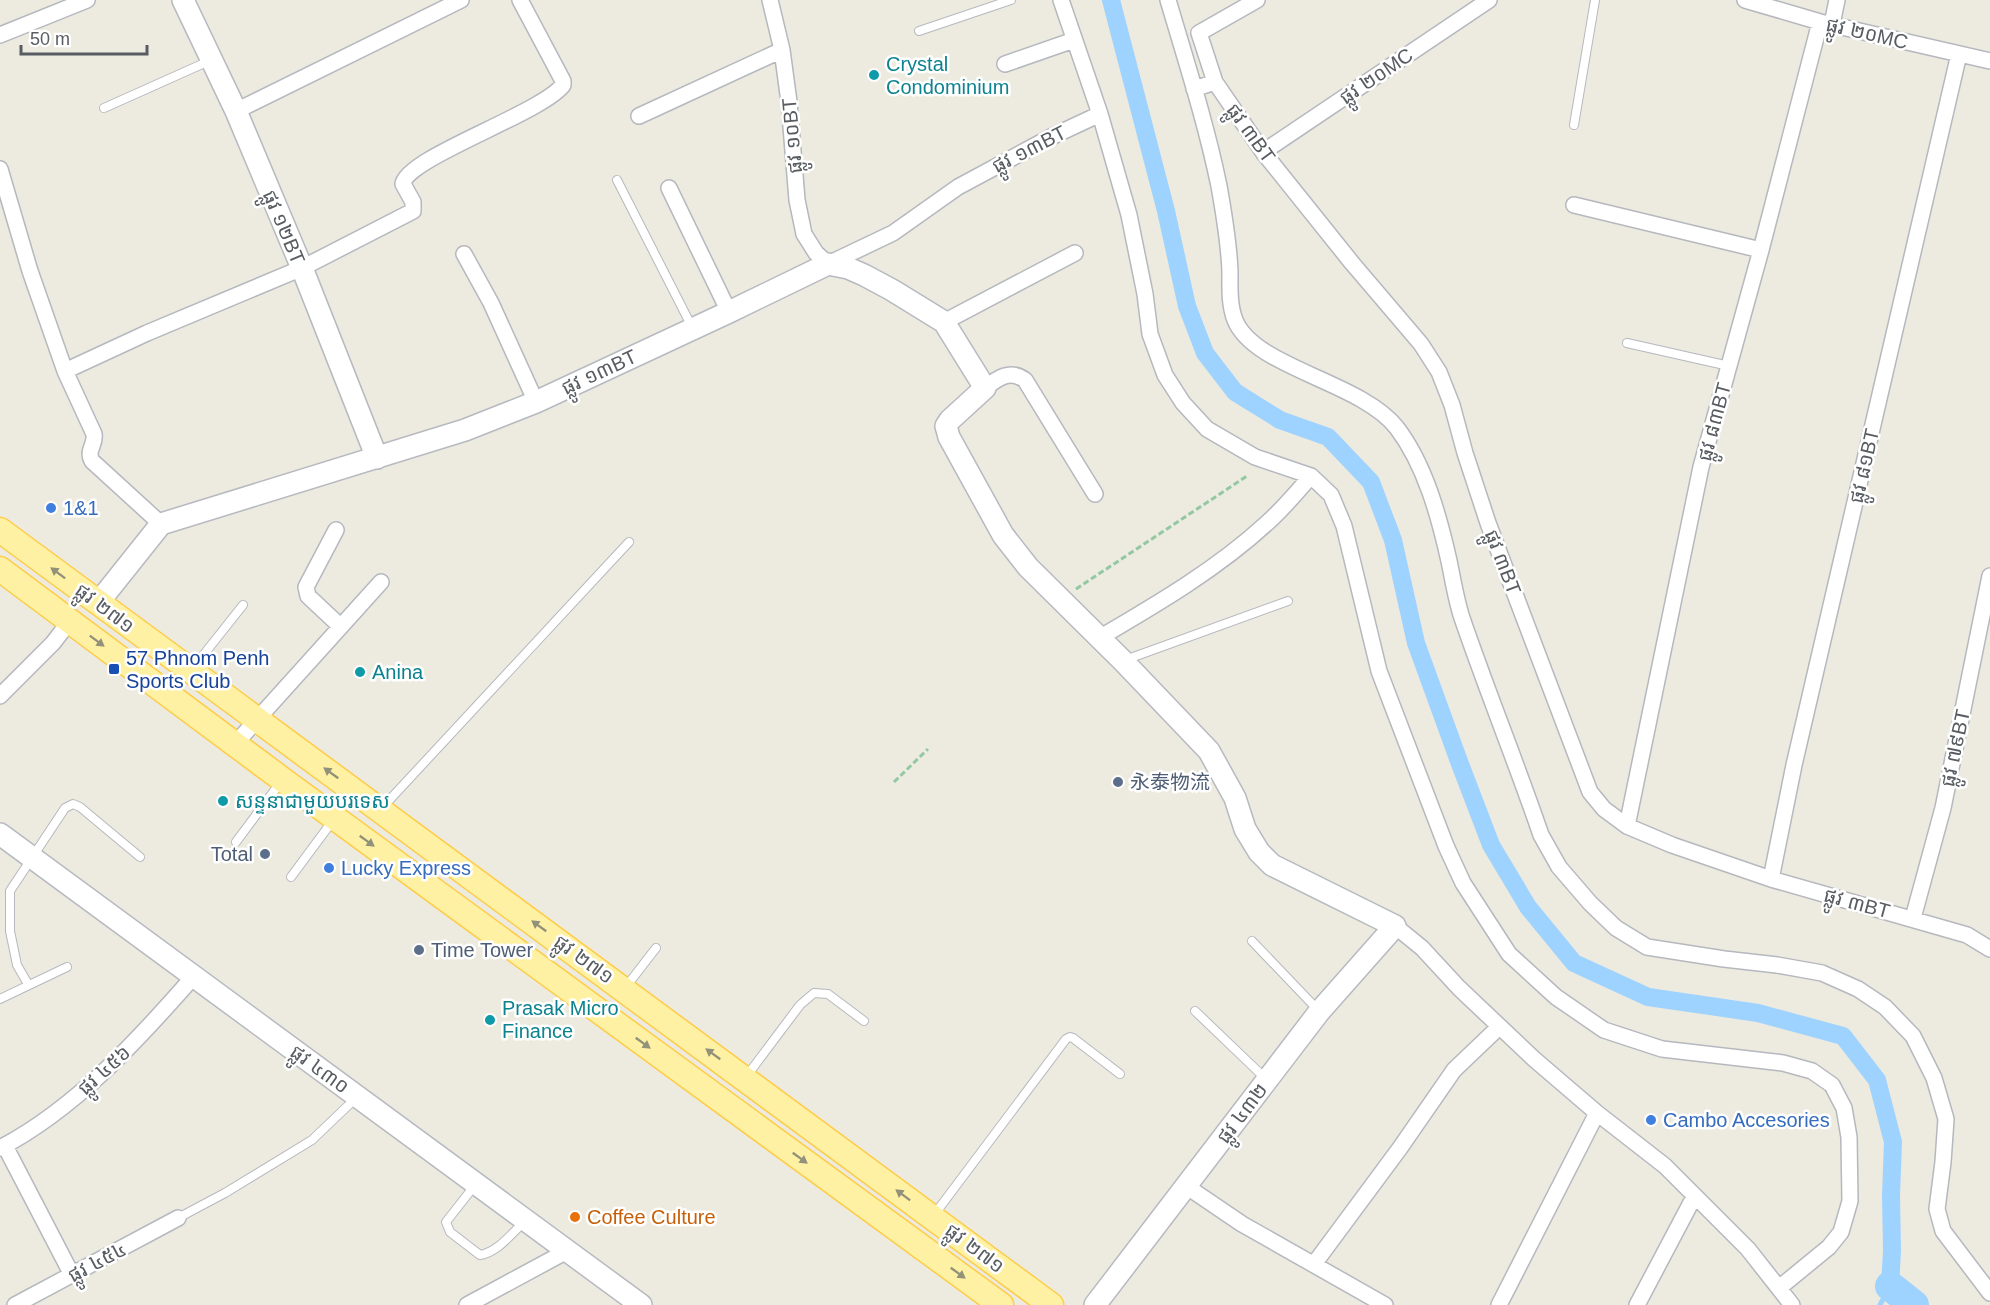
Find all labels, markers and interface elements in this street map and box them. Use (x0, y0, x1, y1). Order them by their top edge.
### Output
street label: ផ្លូវ ២០MC (1822, 13, 1910, 61)
scale bar (21, 18, 147, 56)
text: 50 m (30, 29, 70, 49)
street label: ផ្លូវ ២០MC (1335, 43, 1421, 115)
place label: Crystal Condominium (886, 53, 1009, 98)
marker: Crystal Condominium (867, 68, 881, 82)
street label: ផ្លូវ ១០BT (778, 97, 814, 175)
street label: ផ្លូវ ៣BT (1216, 99, 1280, 171)
street label: ផ្លូវ ១៣BT (988, 121, 1073, 184)
street label: ផ្លូវ ១២BT (251, 187, 309, 270)
street label: ផ្លូវ ១៣BT (558, 345, 643, 406)
street label: ផ្លូវ ៨៣BT (1693, 380, 1743, 466)
street label: ផ្លូវ ៨១BT (1845, 427, 1891, 507)
place label: 1&1 (63, 497, 99, 519)
marker: 1&1 (44, 501, 58, 515)
street label: ផ្លូវ ៣BT (1473, 527, 1525, 600)
one-way arrow (50, 567, 66, 579)
street label: ផ្លូវ ២៧១ (66, 579, 139, 644)
one-way arrow (90, 635, 105, 647)
place label: 57 Phnom Penh Sports Club (126, 647, 269, 692)
place label: Anina (372, 661, 424, 683)
marker: 57 Phnom Penh Sports Club (107, 662, 121, 676)
marker: Anina (353, 665, 367, 679)
street label: ផ្លូវ ៧៩BT (1936, 707, 1982, 790)
one-way arrow (323, 768, 338, 780)
place label: 永泰物流 (1130, 771, 1210, 793)
marker: 永泰物流 (1111, 775, 1125, 789)
place label: សន្ទនាជាមួយបរទេស (235, 790, 390, 814)
marker: សន្ទនាជាមួយបរទេស (216, 794, 230, 808)
one-way arrow (358, 835, 374, 847)
place label: Total (211, 843, 253, 865)
marker: Total (258, 847, 272, 861)
place label: Lucky Express (341, 857, 471, 879)
marker: Lucky Express (322, 861, 336, 875)
street label: ផ្លូវ ៣BT (1819, 884, 1892, 930)
one-way arrow (531, 920, 547, 932)
street label: ផ្លូវ ២៧១ (545, 930, 618, 994)
place label: Time Tower (431, 939, 534, 961)
marker: Time Tower (412, 943, 426, 957)
place label: Prasak Micro Finance (502, 997, 619, 1042)
marker: Prasak Micro Finance (483, 1013, 497, 1027)
one-way arrow (634, 1037, 650, 1049)
street label: ផ្លូវ ៤៣០ (282, 1040, 354, 1104)
street label: ផ្លូវ ៤៥៦ (73, 1041, 140, 1105)
one-way arrow (705, 1048, 721, 1060)
street label: ផ្លូវ ៤៣២ (1212, 1079, 1278, 1152)
place label: Cambo Accesories (1663, 1109, 1830, 1131)
marker: Cambo Accesories (1644, 1113, 1658, 1127)
one-way arrow (792, 1152, 808, 1164)
one-way arrow (896, 1189, 911, 1201)
place label: Coffee Culture (587, 1206, 716, 1228)
marker: Coffee Culture (568, 1210, 582, 1224)
street label: ផ្លូវ ២៧១ (936, 1219, 1009, 1284)
street label: ផ្លូវ ៤៥៤ (64, 1238, 134, 1293)
one-way arrow (950, 1267, 965, 1279)

